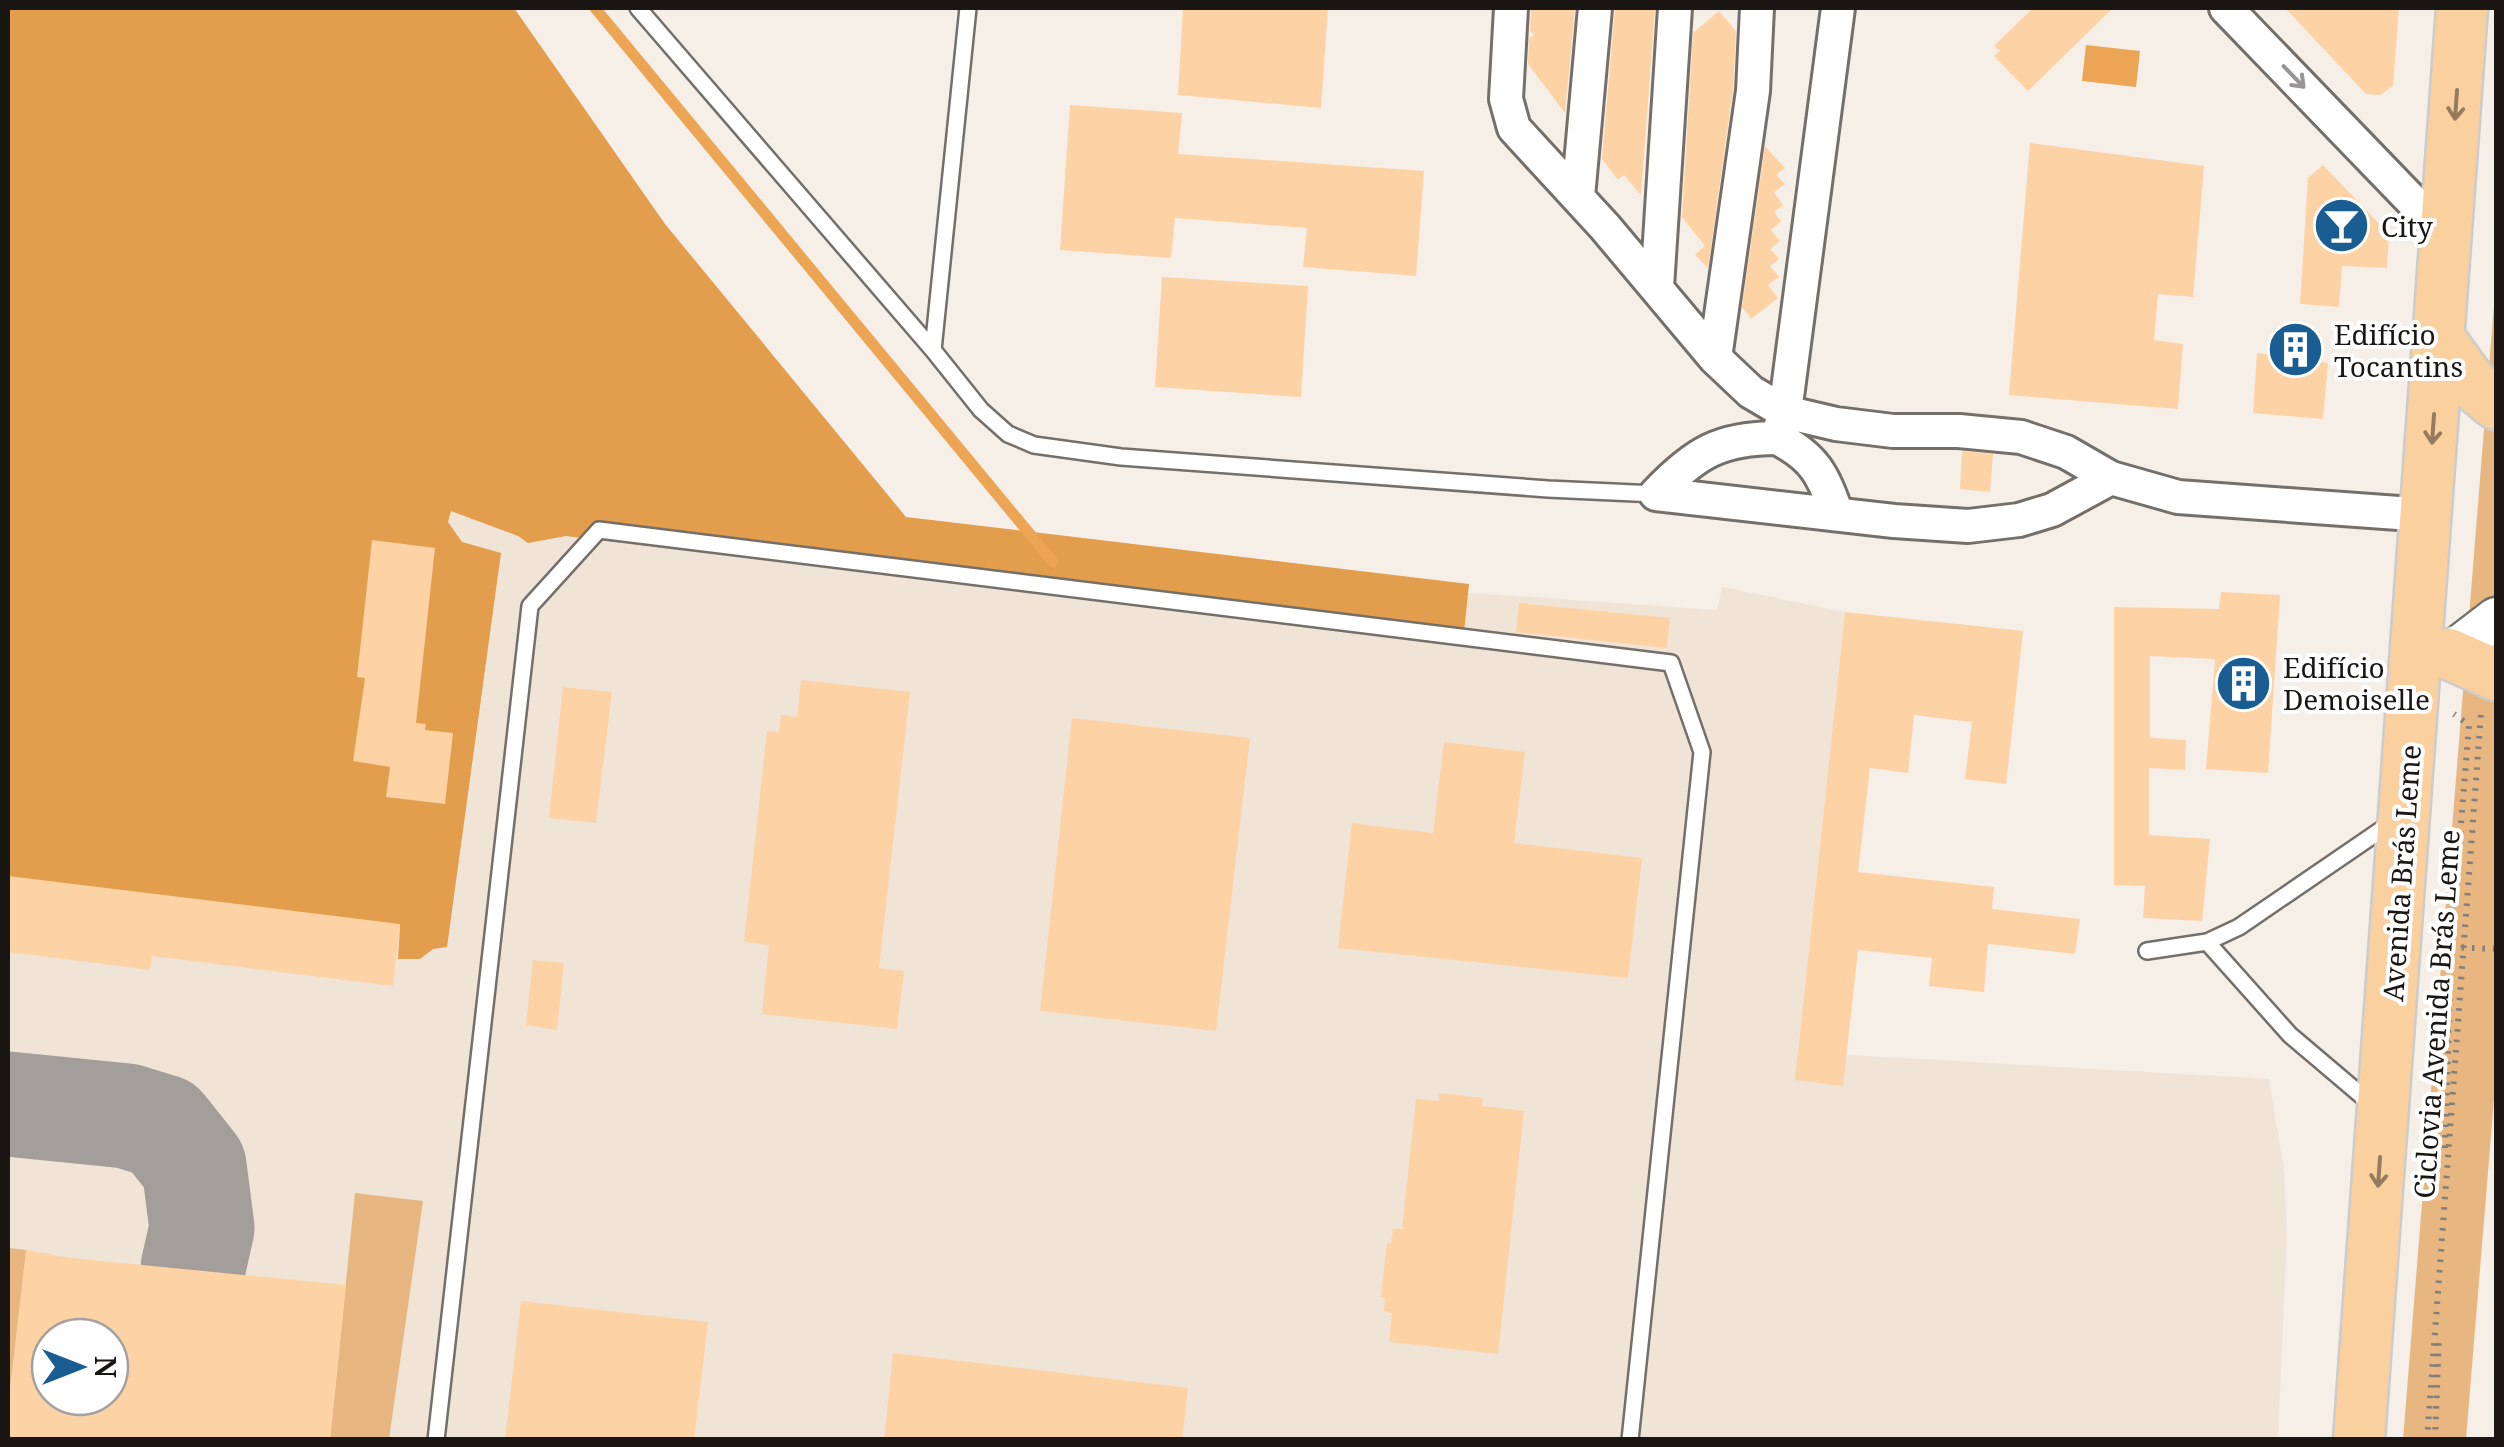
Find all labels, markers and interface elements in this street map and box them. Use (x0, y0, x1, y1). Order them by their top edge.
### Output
one-way arrow (2281, 65, 2305, 89)
one-way arrow (2446, 88, 2465, 120)
bar icon: City (2312, 196, 2372, 256)
place label: City (2381, 207, 2433, 245)
place label: Edifício Tocantins (2334, 315, 2463, 385)
building icon: Edifício Tocantins (2265, 320, 2325, 380)
one-way arrow (2423, 412, 2442, 444)
place label: Edifício Demoiselle (2283, 648, 2430, 718)
building icon: Edifício Demoiselle (2214, 653, 2274, 713)
street label: Avenida Brás Leme (2373, 743, 2429, 1003)
street label: Ciclovia Avenida Brás Leme (2404, 828, 2468, 1200)
one-way arrow (2369, 1155, 2388, 1188)
north arrow (30, 1317, 130, 1417)
text: N (87, 1356, 125, 1378)

